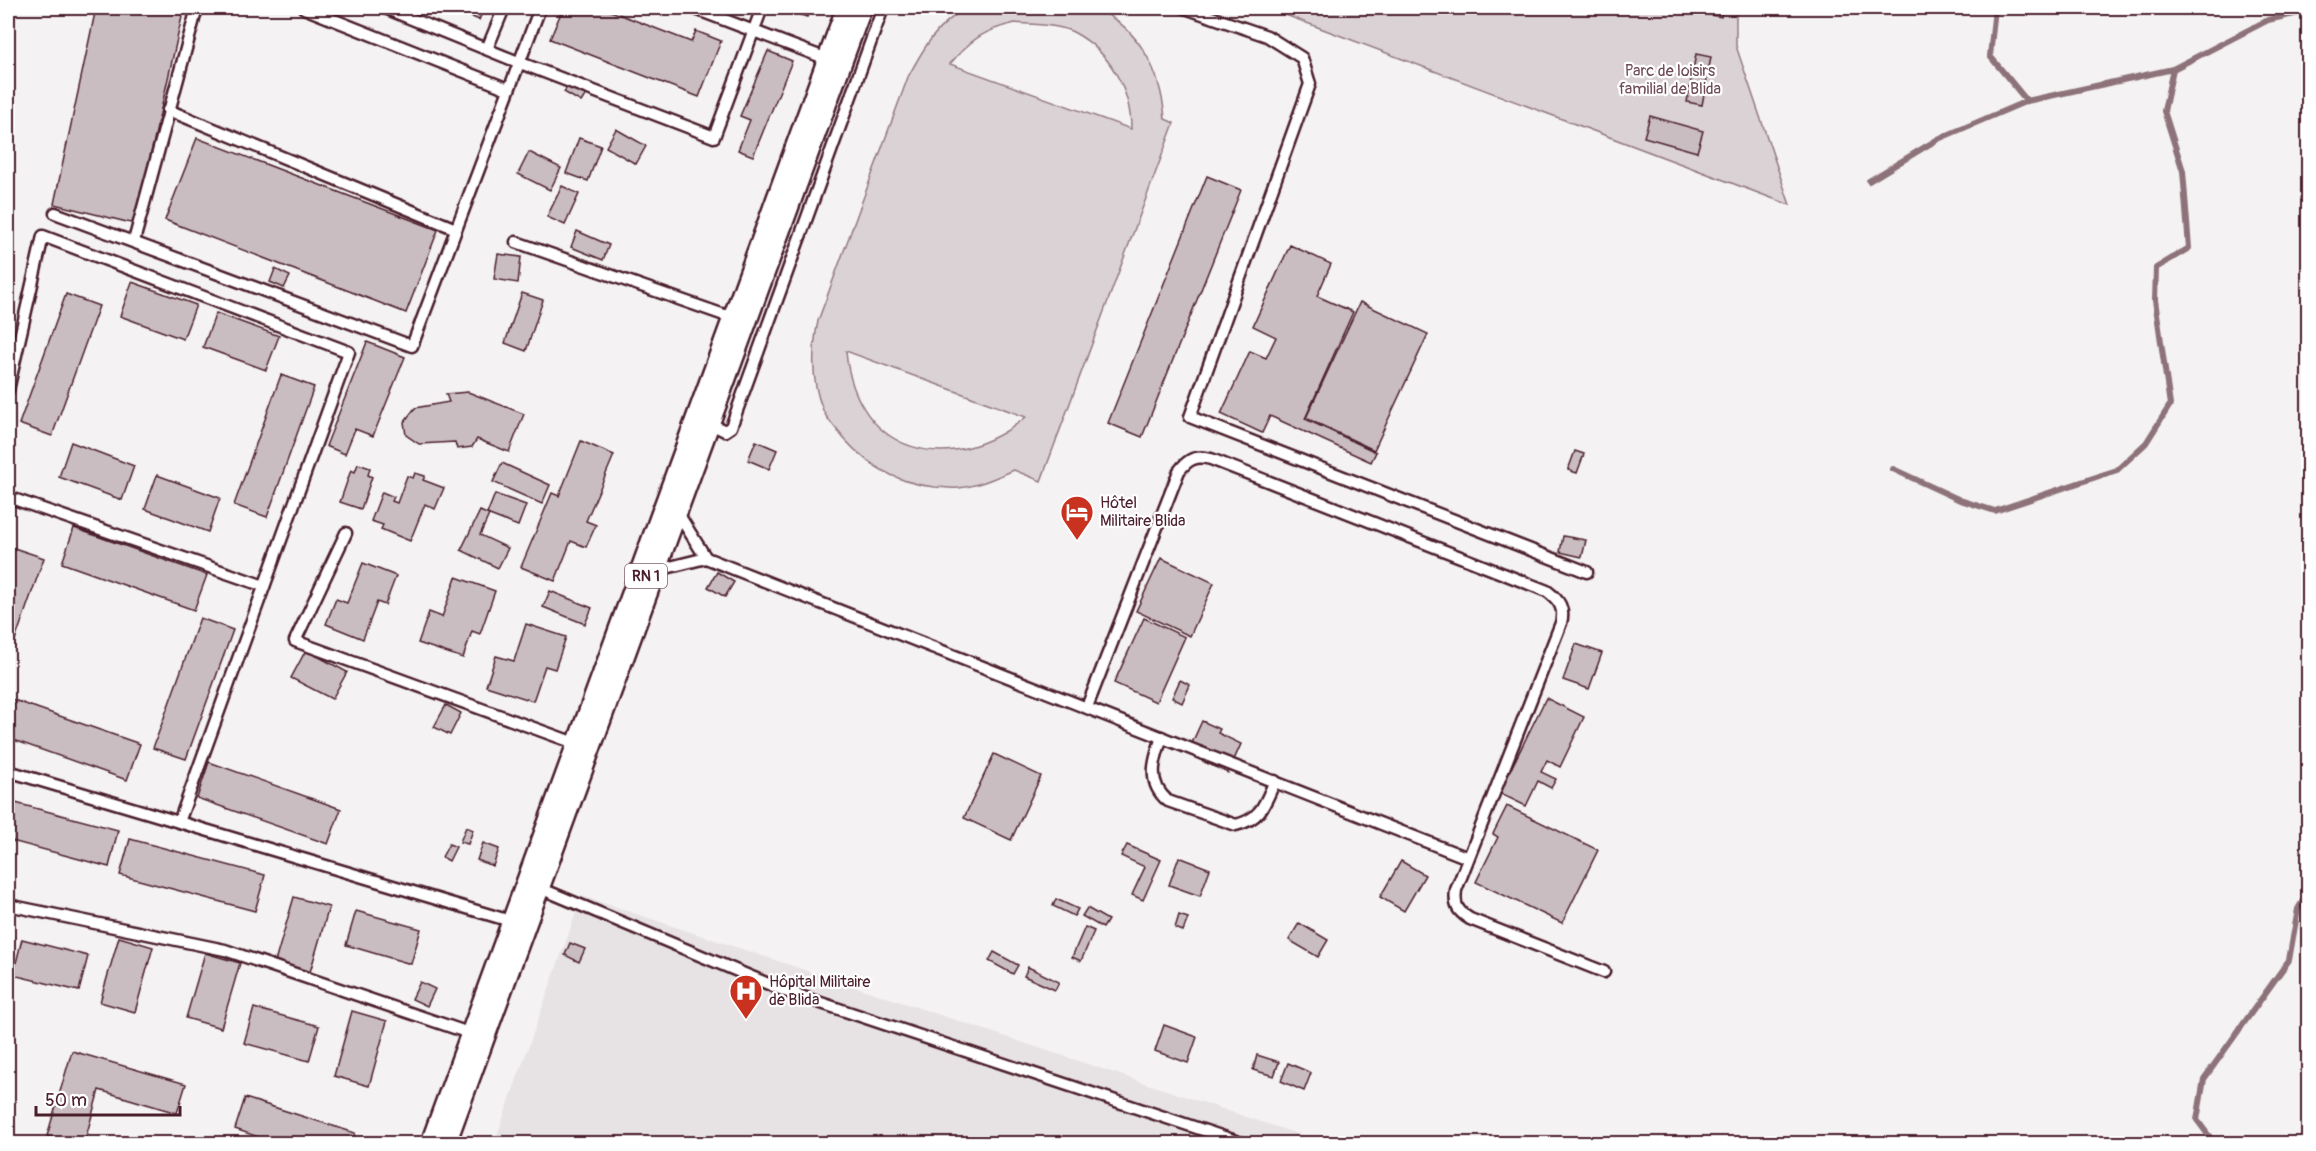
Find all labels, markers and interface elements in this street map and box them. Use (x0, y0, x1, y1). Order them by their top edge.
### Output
park label: Parc de loisirs familial de Blida (1619, 61, 1721, 99)
place label: Hôtel Militaire Blida (1100, 493, 1186, 531)
hotel icon: Hôtel Militaire Blida (1059, 494, 1095, 541)
road number: RN 1 (625, 564, 667, 588)
place label: Hôpital Militaire de Blida (769, 972, 871, 1010)
hospital icon: Hôpital Militaire de Blida (728, 973, 764, 1020)
scale bar (36, 1079, 180, 1117)
text: 50 m (45, 1089, 87, 1112)

